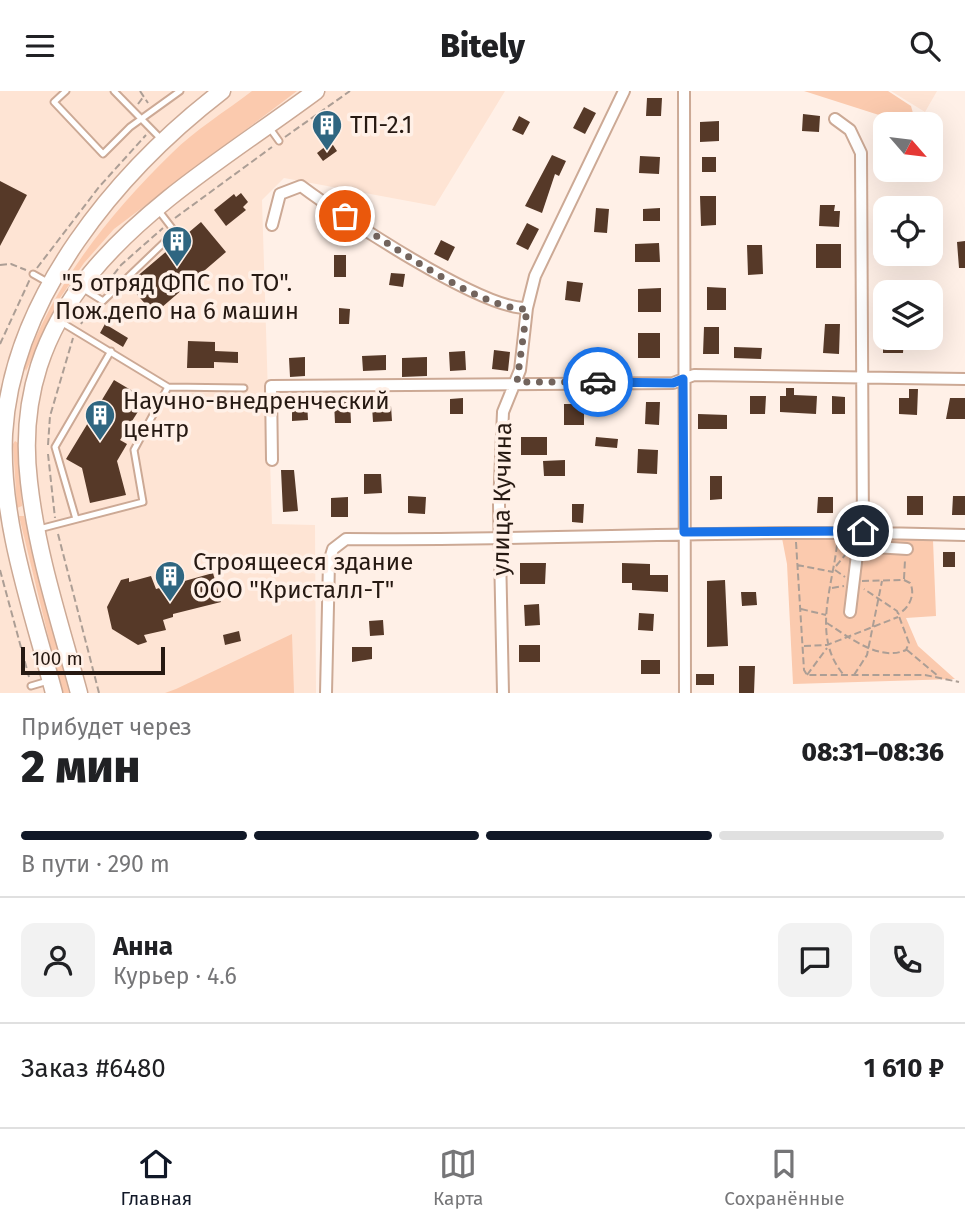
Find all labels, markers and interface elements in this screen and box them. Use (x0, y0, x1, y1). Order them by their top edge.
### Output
icon: menu (21, 27, 59, 65)
text: Bitely (440, 27, 525, 65)
icon: search (906, 27, 944, 65)
building icon: ТП-2.1 (310, 108, 344, 152)
place label: ТП-2.1 (350, 111, 412, 139)
north arrow (873, 112, 943, 182)
map controls (873, 112, 943, 350)
pin (315, 186, 375, 246)
button: locate (873, 196, 943, 266)
icon: bag (326, 197, 364, 235)
building icon: "5 отряд ФПС по ТО". Пож.депо на 6 машин (160, 224, 194, 268)
place label: "5 отряд ФПС по ТО". Пож.депо на 6 машин (55, 269, 299, 325)
button: layers (873, 280, 943, 350)
courier (563, 347, 633, 417)
icon: car (579, 363, 617, 401)
place label: Научно-внедренческий центр (123, 387, 390, 443)
building icon: Научно-внедренческий центр (83, 398, 117, 442)
street label: улица Кучина (487, 422, 517, 576)
pin (833, 501, 893, 561)
icon: home (844, 512, 882, 550)
place label: Строящееся здание ООО "Кристалл-Т" (193, 548, 413, 604)
building icon: Строящееся здание ООО "Кристалл-Т" (153, 559, 187, 603)
scale bar (21, 644, 164, 676)
text: 100 m (32, 647, 83, 670)
text: Прибудет через (21, 713, 192, 741)
text: 08:31–08:36 (801, 737, 944, 768)
text: 2 мин (21, 739, 140, 794)
text: В пути · 290 m (21, 850, 170, 878)
button: person (21, 923, 95, 997)
button: chat (778, 923, 852, 997)
button: phone (870, 923, 944, 997)
text: Анна (113, 931, 173, 962)
text: Курьер · 4.6 (113, 962, 237, 990)
text: Заказ #6480 (21, 1053, 166, 1084)
text: 1 610 ₽ (864, 1053, 944, 1084)
tab: Главная (120, 1145, 192, 1210)
tab: Карта (433, 1145, 483, 1210)
tab: Сохранённые (724, 1145, 845, 1210)

